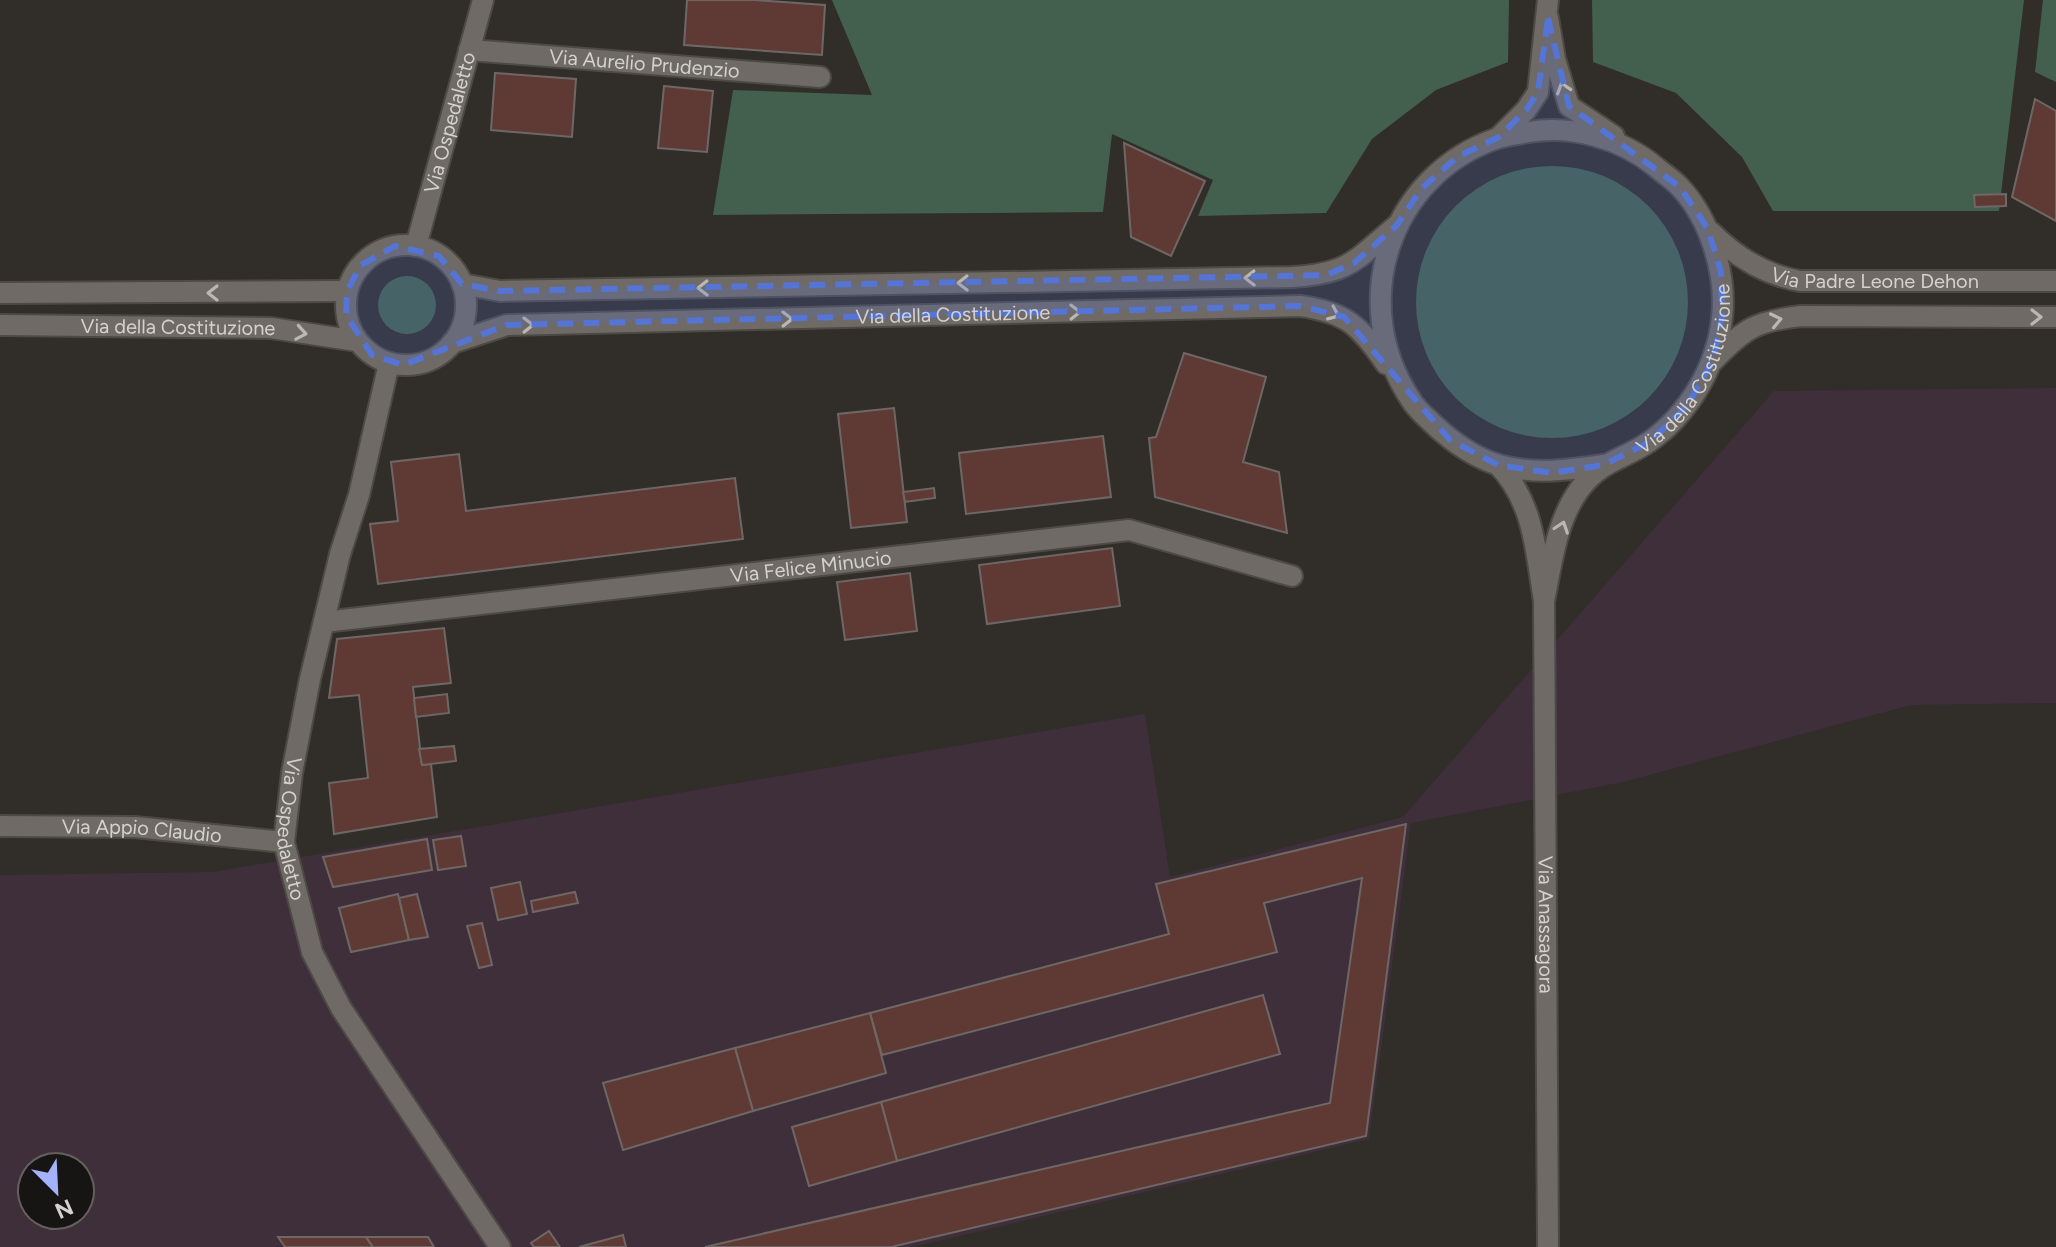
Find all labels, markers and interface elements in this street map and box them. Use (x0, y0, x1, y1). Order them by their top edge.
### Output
street label: Via Aurelio Prudenzio (548, 44, 741, 83)
street label: Via Ospedaletto (419, 49, 480, 196)
one-way arrow (1557, 82, 1573, 96)
street label: Via Padre Leone Dehon (1768, 262, 1979, 293)
one-way arrow (1243, 269, 1256, 286)
one-way arrow (956, 274, 968, 292)
one-way arrow (696, 279, 709, 296)
street label: Via della Costituzione (1632, 283, 1735, 459)
one-way arrow (206, 284, 219, 302)
street label: Via della Costituzione (855, 300, 1051, 329)
one-way arrow (1069, 303, 1082, 321)
one-way arrow (1326, 304, 1340, 321)
one-way arrow (2030, 308, 2043, 326)
one-way arrow (781, 310, 794, 327)
one-way arrow (1769, 312, 1783, 329)
street label: Via della Costituzione (80, 314, 276, 340)
one-way arrow (522, 316, 535, 333)
one-way arrow (295, 324, 308, 341)
one-way arrow (1552, 521, 1568, 535)
street label: Via Felice Minucio (729, 545, 893, 587)
street label: Via Ospedaletto (271, 755, 310, 903)
street label: Via Appio Claudio (62, 814, 223, 848)
street label: Via Anassagora (1534, 856, 1558, 994)
north arrow (16, 1151, 96, 1231)
text: N (51, 1193, 77, 1225)

